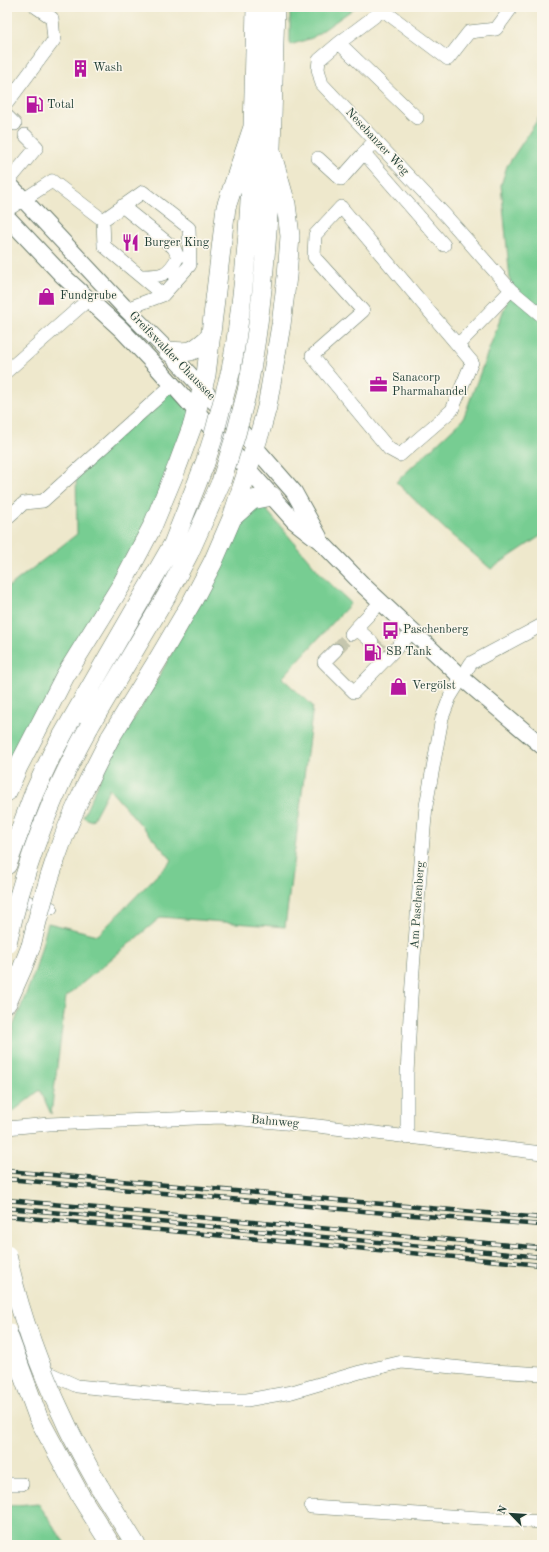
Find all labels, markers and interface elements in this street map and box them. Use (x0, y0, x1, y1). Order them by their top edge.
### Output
building icon: Wash (70, 58, 90, 78)
place label: Wash (93, 62, 123, 74)
fuel station icon: Total (24, 95, 44, 115)
place label: Total (47, 99, 74, 111)
street label: Nesebanzer Weg (343, 106, 411, 178)
restaurant icon: Burger King (121, 233, 141, 253)
place label: Burger King (144, 237, 210, 249)
shop icon: Fundgrube (37, 286, 57, 306)
place label: Fundgrube (60, 290, 117, 302)
street label: Greifswalder Chaussee (127, 309, 218, 403)
place label: Sanacorp Pharmahandel (392, 372, 467, 398)
office icon: Sanacorp Pharmahandel (369, 375, 389, 395)
bus stop icon: Paschenberg (380, 620, 400, 640)
place label: Paschenberg (403, 624, 469, 636)
fuel station icon: SB Tank (363, 642, 383, 662)
place label: SB Tank (386, 646, 432, 658)
shop icon: Vergölst (389, 676, 409, 696)
place label: Vergölst (412, 680, 456, 692)
street label: Am Paschenberg (409, 860, 427, 949)
street label: Bahnweg (251, 1114, 300, 1130)
north arrow (491, 1494, 531, 1534)
text: N (497, 1504, 510, 1517)

